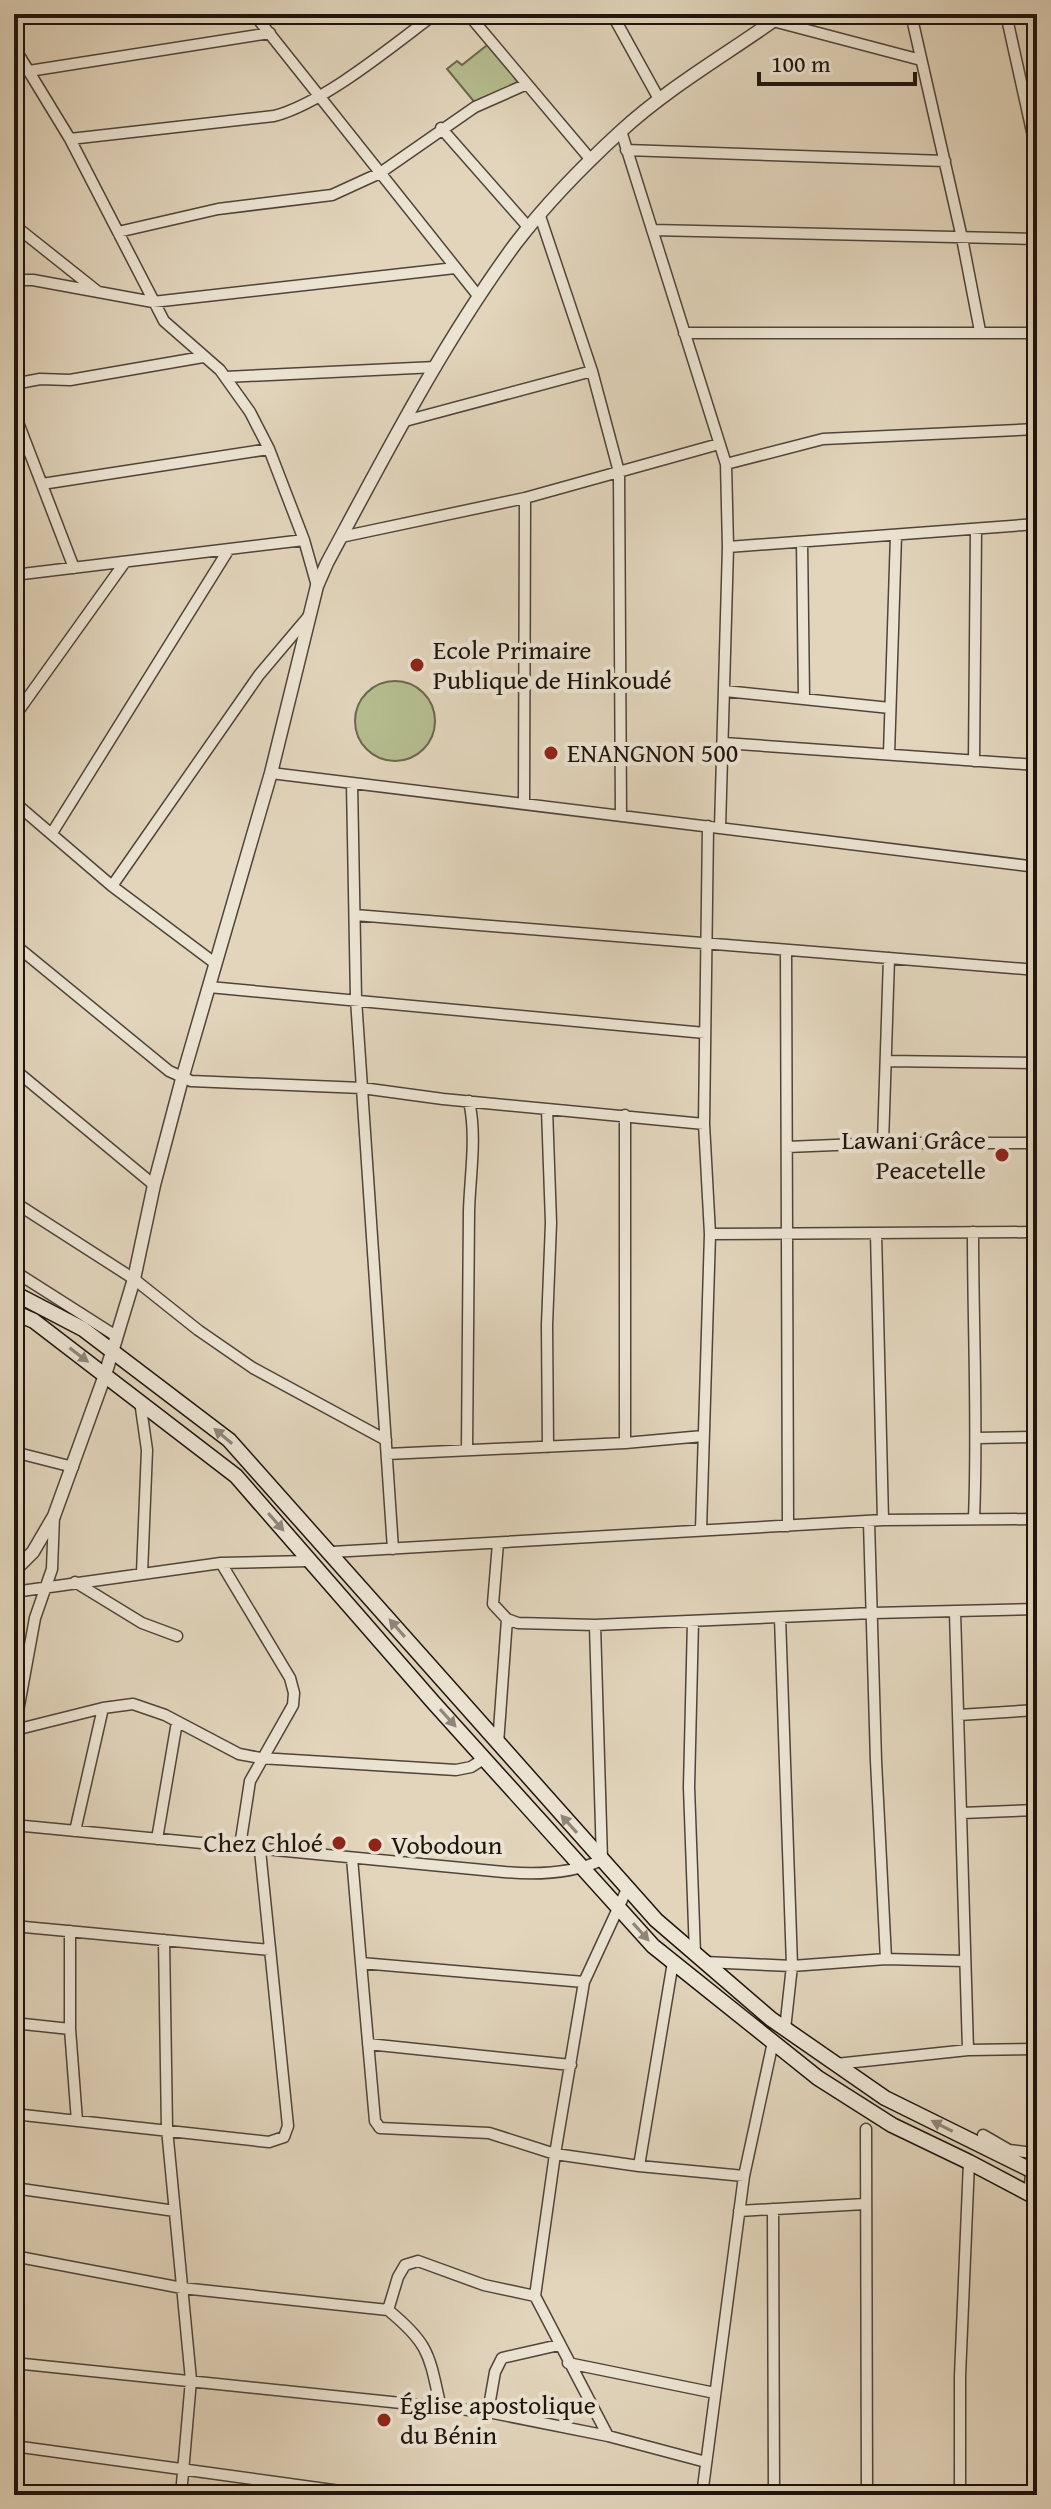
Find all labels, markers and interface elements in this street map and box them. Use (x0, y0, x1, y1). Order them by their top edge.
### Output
scale bar (759, 36, 915, 86)
text: 100 m (771, 46, 831, 81)
place label: Ecole Primaire Publique de Hinkoudé (433, 630, 672, 699)
marker: Ecole Primaire Publique de Hinkoudé (408, 656, 426, 674)
place label: ENANGNON 500 (567, 733, 738, 772)
marker: ENANGNON 500 (542, 744, 560, 762)
place label: Lawani Grâce Peacetelle (841, 1120, 986, 1189)
marker: Lawani Grâce Peacetelle (993, 1146, 1011, 1164)
one-way arrow (68, 1346, 89, 1362)
one-way arrow (213, 1428, 233, 1445)
one-way arrow (267, 1513, 285, 1532)
one-way arrow (389, 1619, 406, 1639)
one-way arrow (438, 1708, 456, 1727)
one-way arrow (560, 1814, 578, 1833)
place label: Chez Chloé (203, 1823, 323, 1862)
place label: Vobodoun (391, 1825, 503, 1864)
marker: Chez Chloé (330, 1834, 348, 1852)
marker: Vobodoun (366, 1836, 384, 1854)
one-way arrow (631, 1922, 649, 1941)
one-way arrow (931, 2119, 954, 2133)
place label: Église apostolique du Bénin (400, 2385, 596, 2454)
marker: Église apostolique du Bénin (375, 2411, 393, 2429)

